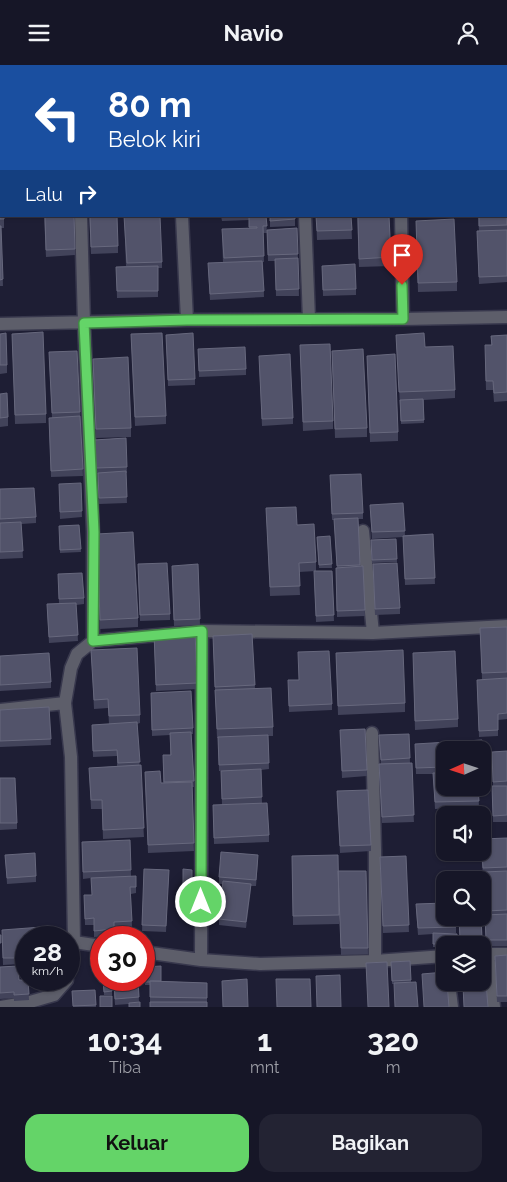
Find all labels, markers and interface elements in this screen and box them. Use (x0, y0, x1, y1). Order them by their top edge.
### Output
icon: menu (25, 19, 53, 47)
icon: person (454, 19, 482, 47)
text: Navio (224, 20, 283, 46)
text: 80 m (108, 84, 192, 125)
icon: left (25, 85, 90, 150)
text: Belok kiri (108, 126, 201, 152)
icon: right (73, 180, 101, 208)
text: Lalu (25, 183, 63, 205)
pin (381, 234, 423, 285)
icon: arrive (388, 241, 416, 269)
north arrow (436, 741, 491, 796)
map controls (436, 741, 491, 991)
button: sound (436, 806, 491, 861)
button: search (436, 871, 491, 926)
position arrow (174, 875, 226, 927)
speed limit sign: 30 (90, 926, 155, 991)
button: layers (436, 936, 491, 991)
text: 28 (33, 937, 62, 967)
text: km/h (32, 964, 63, 978)
text: 10:34 (88, 1023, 162, 1058)
text: 1 (257, 1023, 272, 1058)
text: 320 (367, 1023, 419, 1058)
text: Tiba (109, 1058, 141, 1077)
text: mnt (250, 1058, 279, 1077)
text: m (386, 1058, 401, 1077)
button: Keluar (25, 1114, 249, 1172)
button: Bagikan (259, 1114, 482, 1172)

